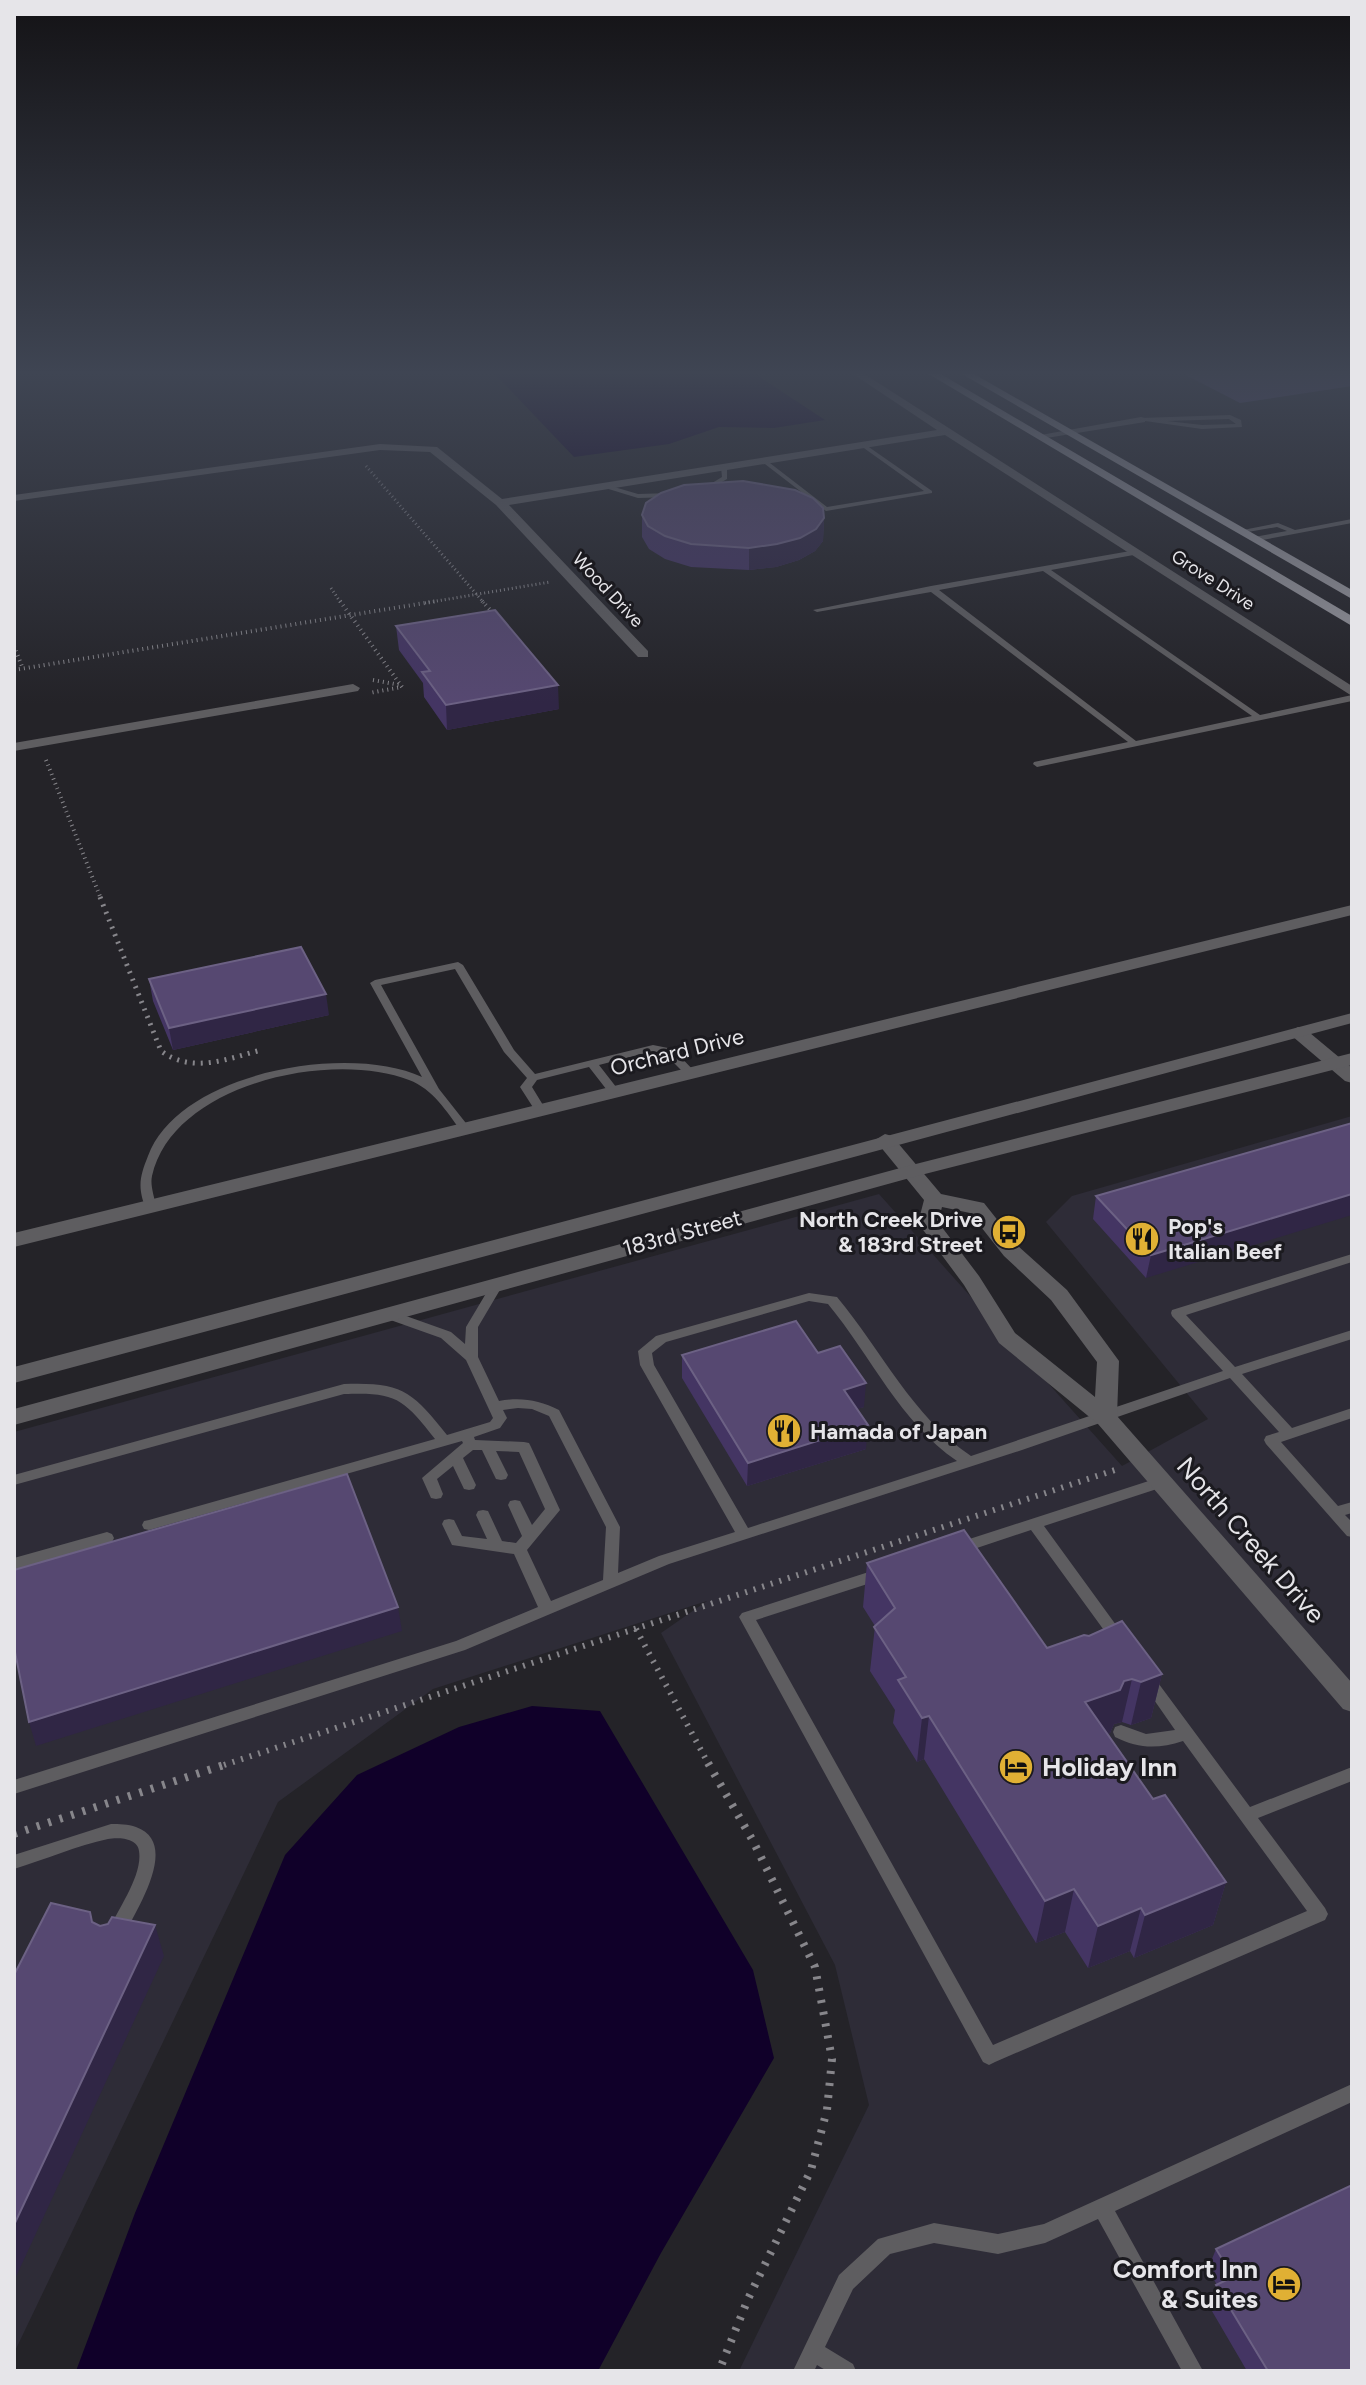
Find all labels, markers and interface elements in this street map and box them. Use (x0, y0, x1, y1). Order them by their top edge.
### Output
street label: Grove Drive (1167, 545, 1259, 615)
street label: Wood Drive (568, 548, 648, 632)
street label: Orchard Drive (607, 1022, 747, 1082)
street label: 183rd Street (620, 1204, 744, 1262)
place label: North Creek Drive & 183rd Street (799, 1206, 983, 1258)
bus stop icon: North Creek Drive & 183rd Street (990, 1213, 1028, 1251)
place label: Pop's Italian Beef (1168, 1213, 1282, 1265)
restaurant icon: Pop's Italian Beef (1123, 1220, 1161, 1258)
restaurant icon: Hamada of Japan (765, 1412, 803, 1450)
place label: Hamada of Japan (810, 1418, 987, 1445)
street label: North Creek Drive (1170, 1450, 1332, 1630)
hotel icon: Holiday Inn (997, 1748, 1035, 1786)
place label: Holiday Inn (1042, 1751, 1177, 1783)
place label: Comfort Inn & Suites (1113, 2253, 1258, 2315)
hotel icon: Comfort Inn & Suites (1265, 2265, 1303, 2303)

